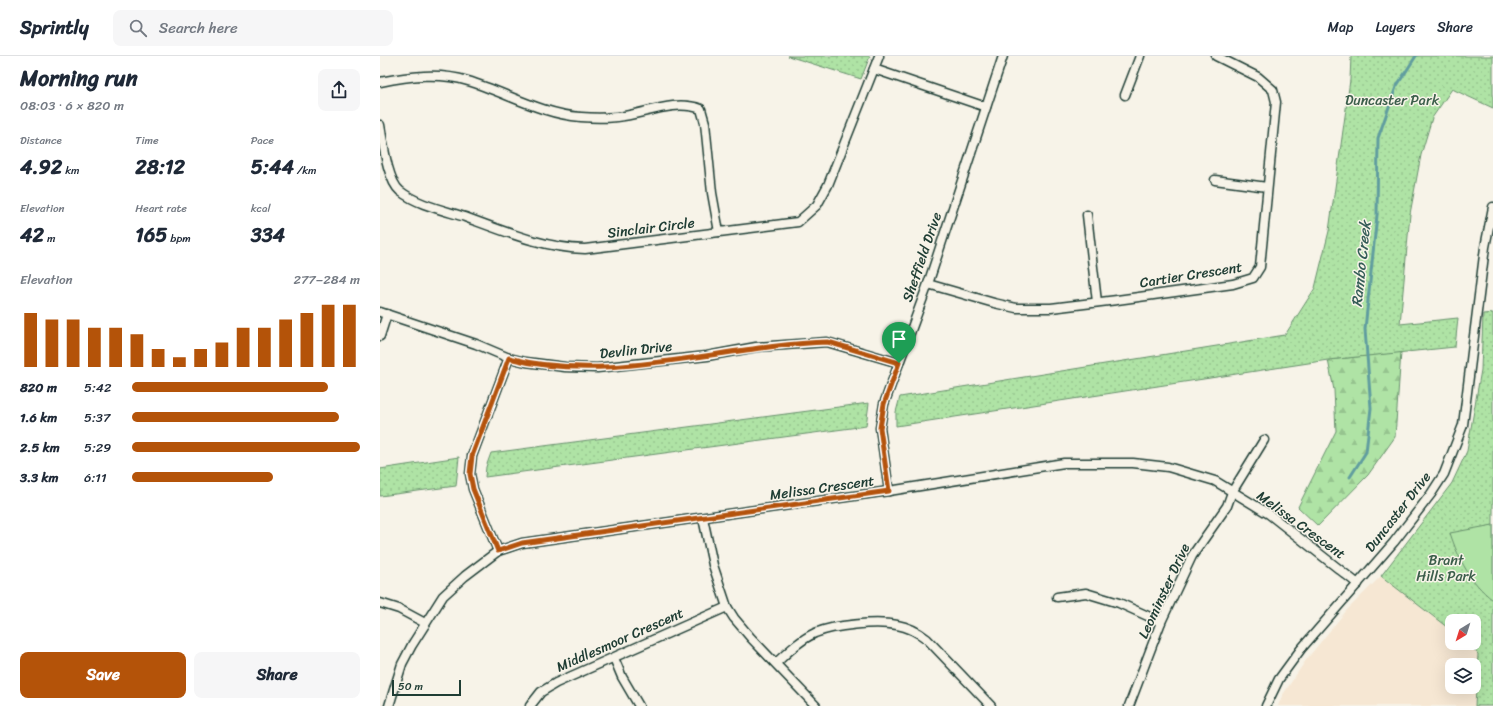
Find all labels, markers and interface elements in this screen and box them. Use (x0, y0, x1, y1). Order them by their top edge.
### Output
search box (113, 10, 393, 46)
text: Sprintly (20, 11, 89, 44)
text: Search here (159, 15, 238, 41)
text: Map (1328, 15, 1353, 40)
text: Layers (1375, 15, 1415, 40)
text: Share (1437, 15, 1473, 40)
icon: search (127, 17, 149, 39)
text: Morning run (20, 59, 138, 98)
button: share (318, 69, 360, 111)
park label: Duncaster Park (1345, 88, 1440, 113)
text: 08:03 · 6 × 820 m (20, 94, 124, 117)
text: Distance (20, 131, 62, 150)
text: Time (135, 131, 159, 150)
text: Pace (251, 131, 274, 150)
text: 4.92 (20, 150, 62, 185)
text: 28:12 (135, 150, 185, 185)
text: 5:44 (251, 150, 294, 185)
text: km (62, 161, 80, 180)
text: /km (294, 161, 317, 180)
text: Elevation (20, 199, 65, 218)
text: Heart rate (135, 199, 187, 218)
text: kcal (251, 199, 271, 218)
street label: Sheffield Drive (895, 209, 949, 305)
street label: Sinclair Circle (606, 210, 696, 246)
text: 42 (20, 218, 44, 253)
text: 165 (135, 218, 168, 253)
text: 334 (251, 218, 285, 253)
water label: Rambo Creek (1344, 218, 1379, 308)
text: m (44, 229, 55, 248)
text: bpm (168, 229, 191, 248)
street label: Cartier Crescent (1138, 255, 1244, 295)
text: Elevation (20, 268, 73, 291)
text: 277–284 m (293, 268, 360, 291)
pin (882, 322, 916, 363)
icon: arrive (888, 328, 910, 350)
street label: Devlin Drive (598, 334, 674, 366)
text: 820 m (20, 376, 57, 399)
text: 5:42 (84, 376, 112, 399)
text: 1.6 km (20, 406, 57, 429)
text: 5:37 (84, 406, 110, 429)
text: 2.5 km (20, 436, 60, 459)
text: 5:29 (84, 436, 111, 459)
text: 3.3 km (20, 466, 58, 489)
text: 6:11 (84, 466, 106, 489)
street label: Duncaster Drive (1358, 466, 1438, 558)
street label: Melissa Crescent (768, 468, 876, 508)
street label: Melissa Crescent (1251, 484, 1351, 566)
street label: Leominster Drive (1131, 539, 1197, 643)
park label: Brant Hills Park (1416, 548, 1476, 589)
street label: Middlesmoor Crescent (552, 601, 688, 679)
north arrow (1445, 614, 1481, 650)
map controls (1445, 614, 1481, 694)
button: Save (20, 652, 186, 698)
button: Share (194, 652, 360, 698)
button: layers (1445, 658, 1481, 694)
text: 50 m (398, 677, 423, 696)
scale bar (392, 678, 461, 697)

